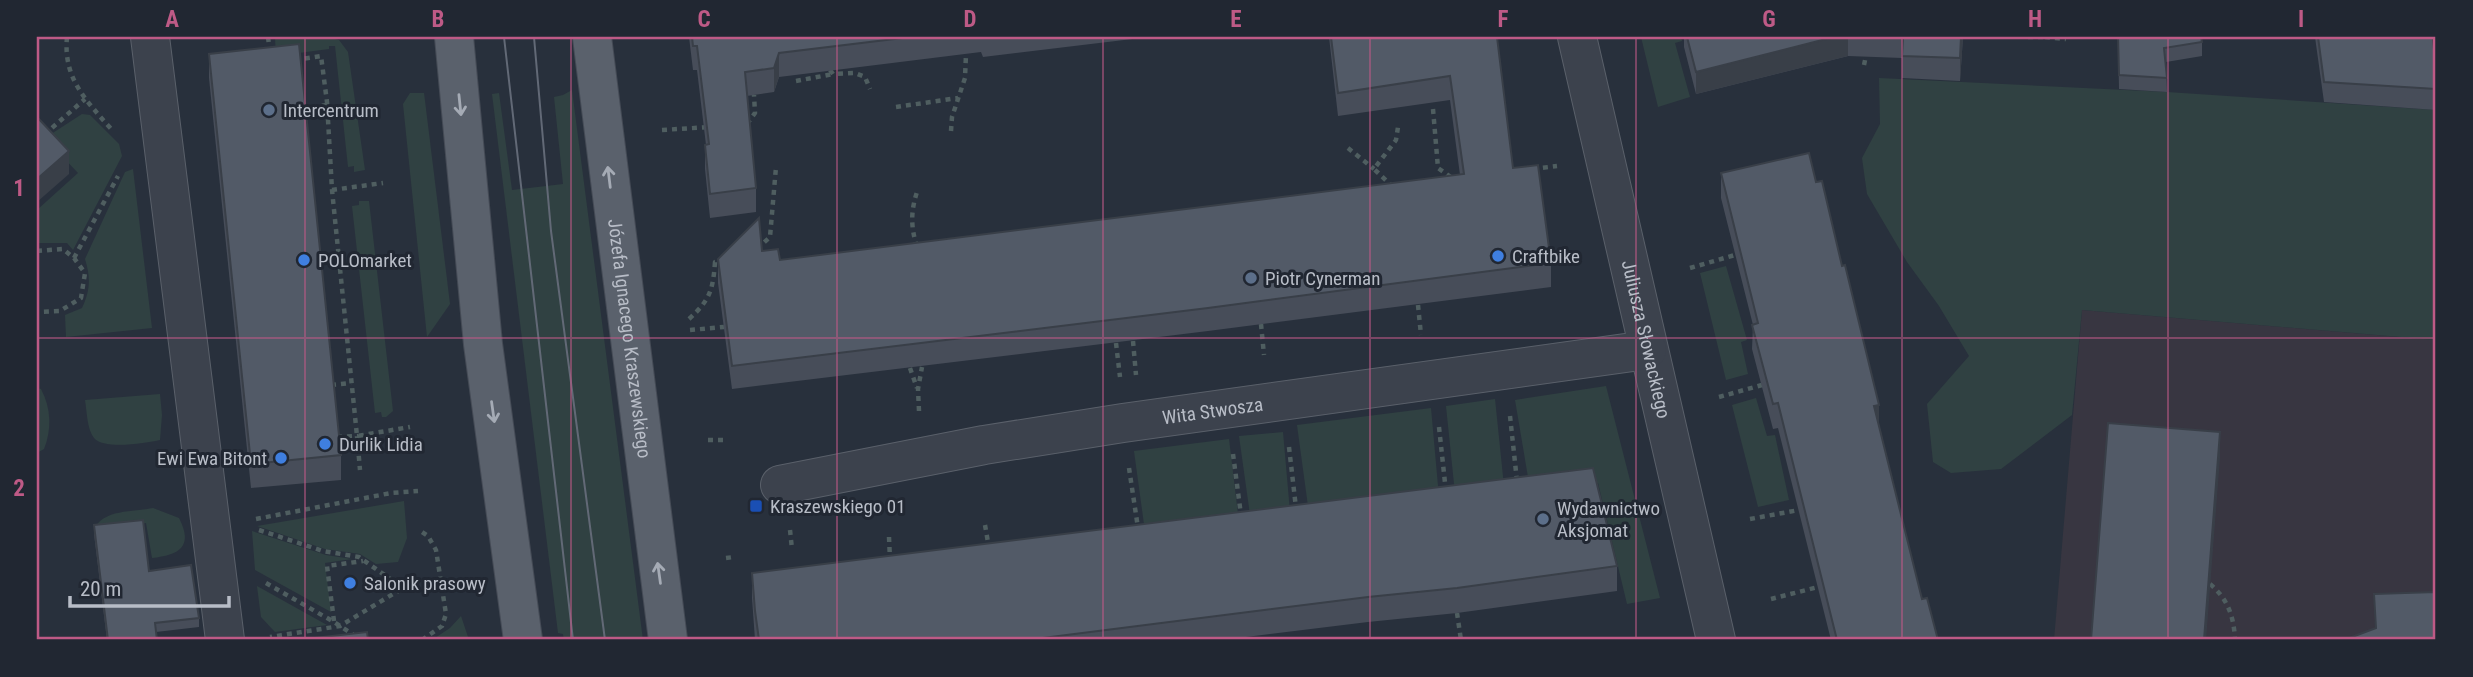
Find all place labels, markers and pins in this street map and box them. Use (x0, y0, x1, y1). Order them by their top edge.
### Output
place label: Intercentrum (283, 99, 379, 122)
marker: Intercentrum (261, 102, 277, 118)
place label: Craftbike (1512, 245, 1580, 268)
marker: Craftbike (1490, 248, 1506, 264)
place label: POLOmarket (318, 249, 412, 272)
marker: POLOmarket (296, 252, 312, 268)
place label: Piotr Cynerman (1265, 267, 1380, 290)
marker: Piotr Cynerman (1243, 270, 1259, 286)
place label: Durlik Lidia (339, 433, 423, 456)
marker: Durlik Lidia (317, 436, 333, 452)
place label: Ewi Ewa Bitont (157, 447, 267, 470)
marker: Ewi Ewa Bitont (273, 450, 289, 466)
place label: Kraszewskiego 01 (770, 495, 906, 518)
place label: Wydawnictwo Aksjomat (1557, 497, 1660, 542)
marker: Kraszewskiego 01 (748, 498, 764, 514)
marker: Wydawnictwo Aksjomat (1535, 511, 1551, 527)
place label: Salonik prasowy (364, 572, 486, 595)
marker: Salonik prasowy (342, 575, 358, 591)

